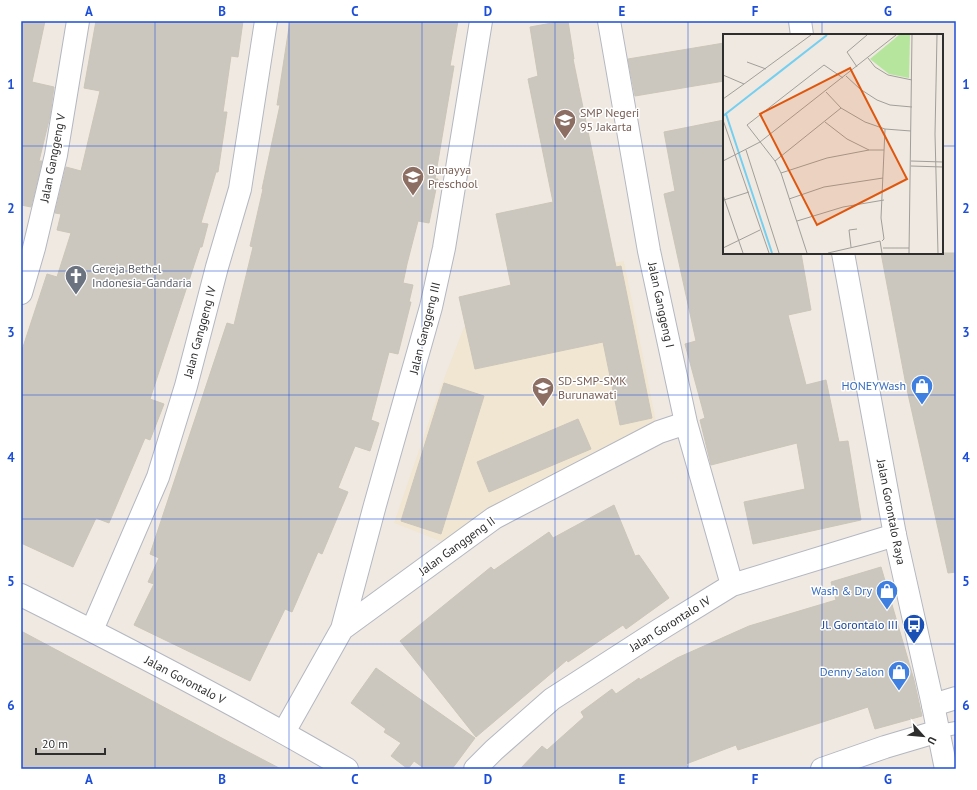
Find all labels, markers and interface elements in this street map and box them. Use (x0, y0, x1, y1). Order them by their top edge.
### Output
text: A (85, 3, 93, 20)
text: B (218, 3, 226, 20)
text: C (351, 3, 359, 20)
text: D (484, 3, 492, 20)
text: E (619, 3, 626, 20)
text: F (752, 3, 759, 20)
text: G (884, 3, 892, 20)
inset map (723, 34, 943, 254)
text: 1 (7, 76, 15, 93)
text: 1 (962, 76, 970, 93)
place label: SMP Negeri 95 Jakarta (580, 105, 639, 134)
school or university icon: SMP Negeri 95 Jakarta (552, 107, 578, 140)
street label: Jalan Ganggeng V (36, 112, 69, 205)
place label: Bunayya Preschool (428, 162, 478, 191)
school or university icon: Bunayya Preschool (400, 164, 426, 197)
text: 2 (7, 200, 15, 217)
text: 2 (962, 200, 970, 217)
street label: Jalan Ganggeng I (645, 260, 678, 349)
place label: Gereja Bethel Indonesia-Gandaria (92, 261, 192, 290)
church icon: Gereja Bethel Indonesia-Gandaria (63, 263, 89, 296)
street label: Jalan Ganggeng III (406, 280, 443, 376)
street label: Jalan Ganggeng IV (180, 284, 219, 380)
text: 3 (7, 324, 15, 341)
text: 3 (962, 324, 970, 341)
place label: SD-SMP-SMK Burunawati (558, 373, 627, 402)
shop icon: HONEYWash (909, 373, 935, 406)
school or university icon: SD-SMP-SMK Burunawati (530, 375, 556, 408)
place label: HONEYWash (842, 378, 906, 393)
text: 4 (7, 449, 15, 466)
text: 4 (962, 449, 970, 466)
street label: Jalan Gorontalo Raya (874, 457, 909, 566)
street label: Jalan Ganggeng II (415, 513, 498, 579)
text: 5 (7, 573, 15, 590)
text: 5 (962, 573, 970, 590)
shop icon: Wash & Dry (874, 578, 900, 611)
place label: Wash & Dry (811, 583, 872, 598)
street label: Jalan Gorontalo IV (625, 592, 713, 655)
bus stop icon: Jl. Gorontalo III (901, 612, 927, 645)
place label: Jl. Gorontalo III (821, 617, 898, 632)
street label: Jalan Gorontalo V (141, 652, 228, 707)
shop icon: Denny Salon (886, 659, 912, 692)
place label: Denny Salon (820, 664, 884, 679)
text: 6 (7, 697, 15, 714)
text: 6 (962, 697, 970, 714)
north arrow (903, 716, 943, 756)
scale bar (36, 730, 105, 756)
text: U (924, 734, 940, 747)
text: 20 m (42, 736, 68, 751)
text: A (85, 771, 93, 788)
text: B (218, 771, 226, 788)
text: C (351, 771, 359, 788)
text: D (484, 771, 492, 788)
text: E (619, 771, 626, 788)
text: F (752, 771, 759, 788)
text: G (884, 771, 892, 788)

